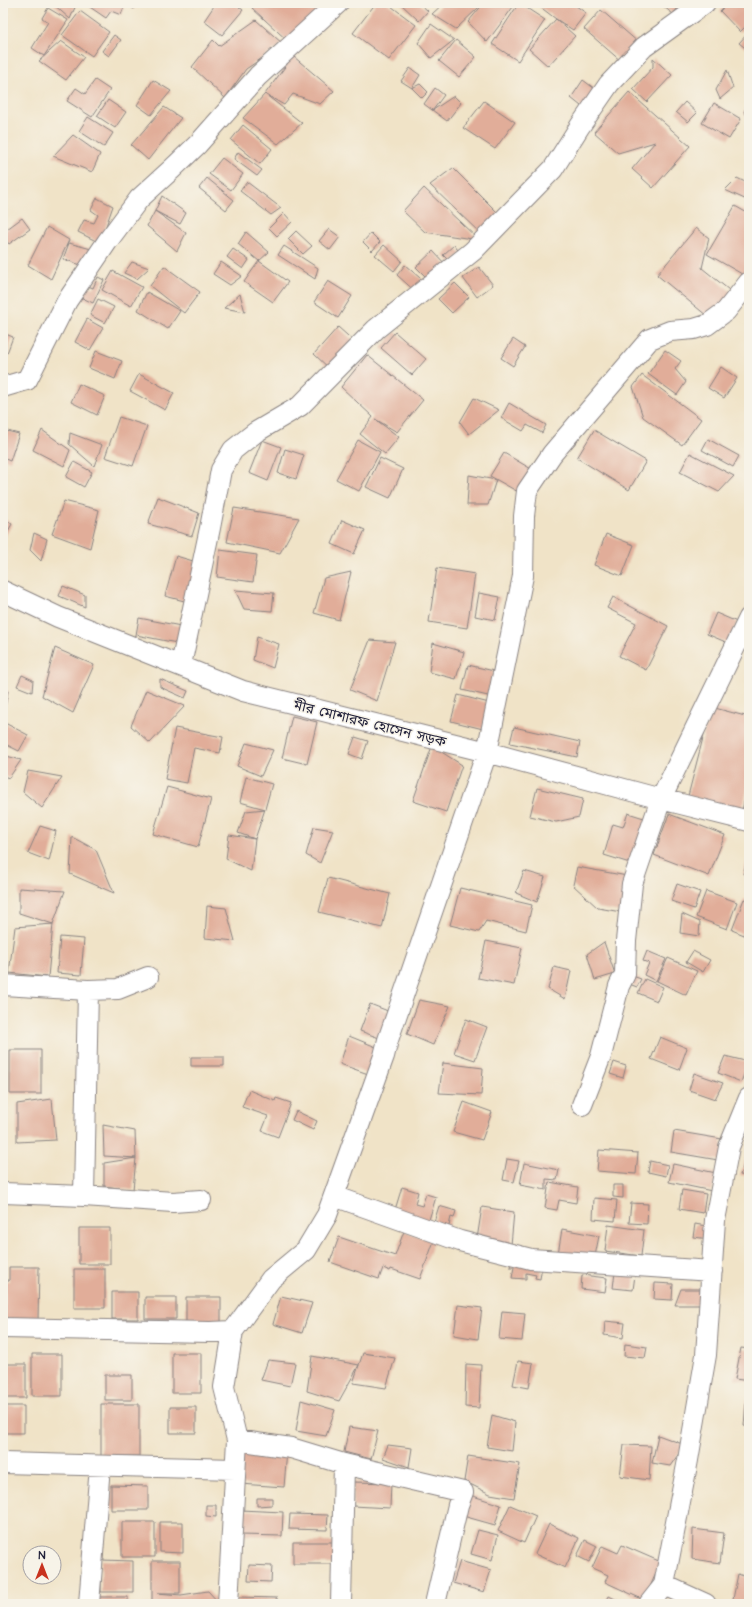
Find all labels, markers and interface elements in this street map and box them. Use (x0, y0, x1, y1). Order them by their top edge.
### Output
street label: মীর মোশারফ হোসেন সড়ক (290, 695, 449, 753)
north arrow (22, 1545, 62, 1585)
text: N (39, 1548, 46, 1563)

